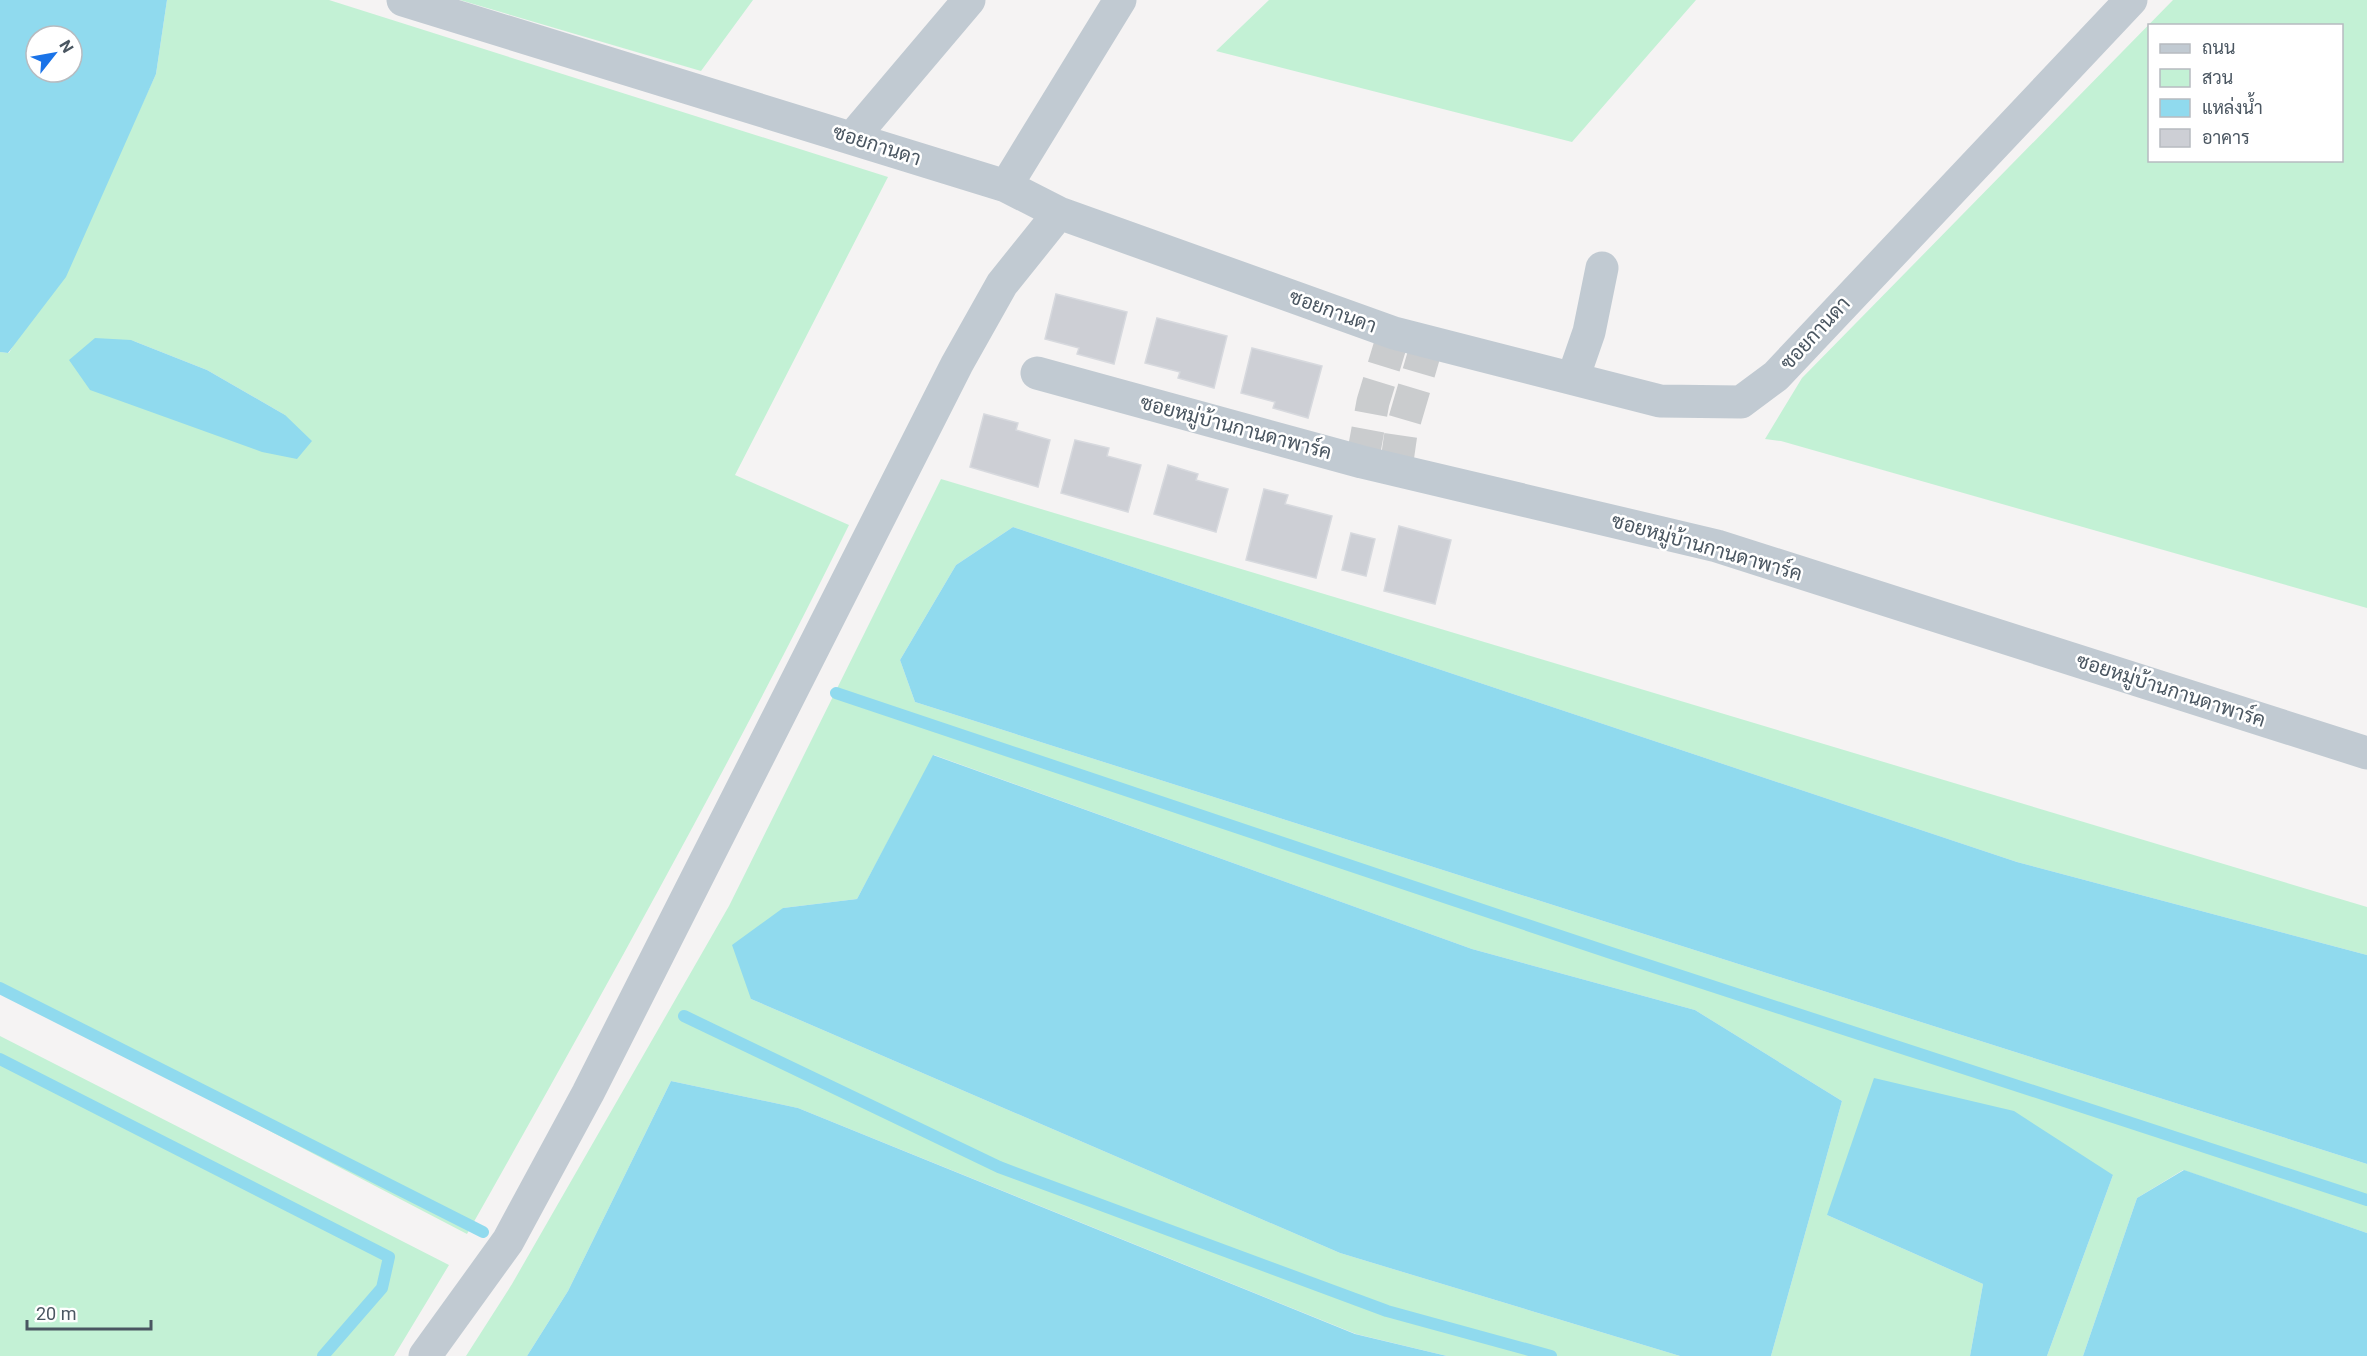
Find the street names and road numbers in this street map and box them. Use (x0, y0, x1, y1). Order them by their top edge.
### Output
street label: ซอยกานดา (830, 120, 924, 170)
street label: ซอยกานดา (1286, 284, 1380, 338)
street label: ซอยกานดา (1775, 292, 1855, 374)
street label: ซอยหมู่บ้านกานดาพาร์ค (1137, 388, 1335, 467)
street label: ซอยหมู่บ้านกานดาพาร์ค (1608, 506, 1806, 589)
street label: ซอยหมู่บ้านกานดาพาร์ค (2073, 646, 2269, 735)

